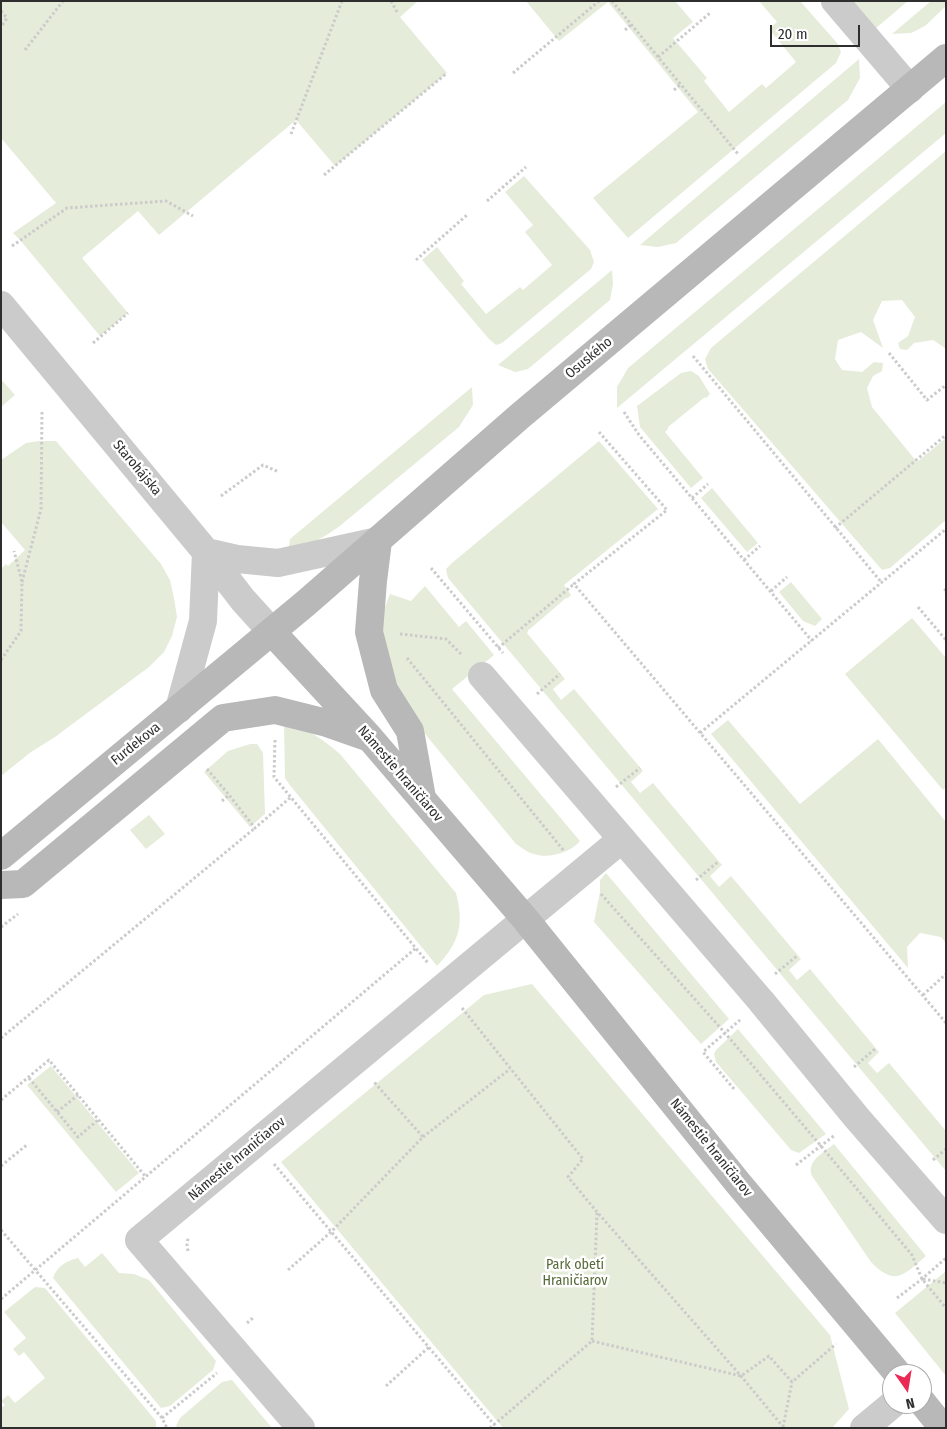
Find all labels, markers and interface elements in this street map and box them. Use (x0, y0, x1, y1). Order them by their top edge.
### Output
scale bar (772, 15, 862, 47)
text: 20 m (778, 25, 808, 43)
street label: Osuského (562, 334, 616, 382)
street label: Starohájska (109, 437, 165, 499)
street label: Furdekova (108, 719, 164, 769)
street label: Námestie hraničiarov (354, 723, 446, 825)
street label: Námestie hraničiarov (666, 1096, 756, 1200)
street label: Námestie hraničiarov (185, 1114, 289, 1204)
park label: Park obetí Hraničiarov (542, 1257, 608, 1290)
north arrow (882, 1364, 932, 1414)
text: N (904, 1394, 916, 1412)

